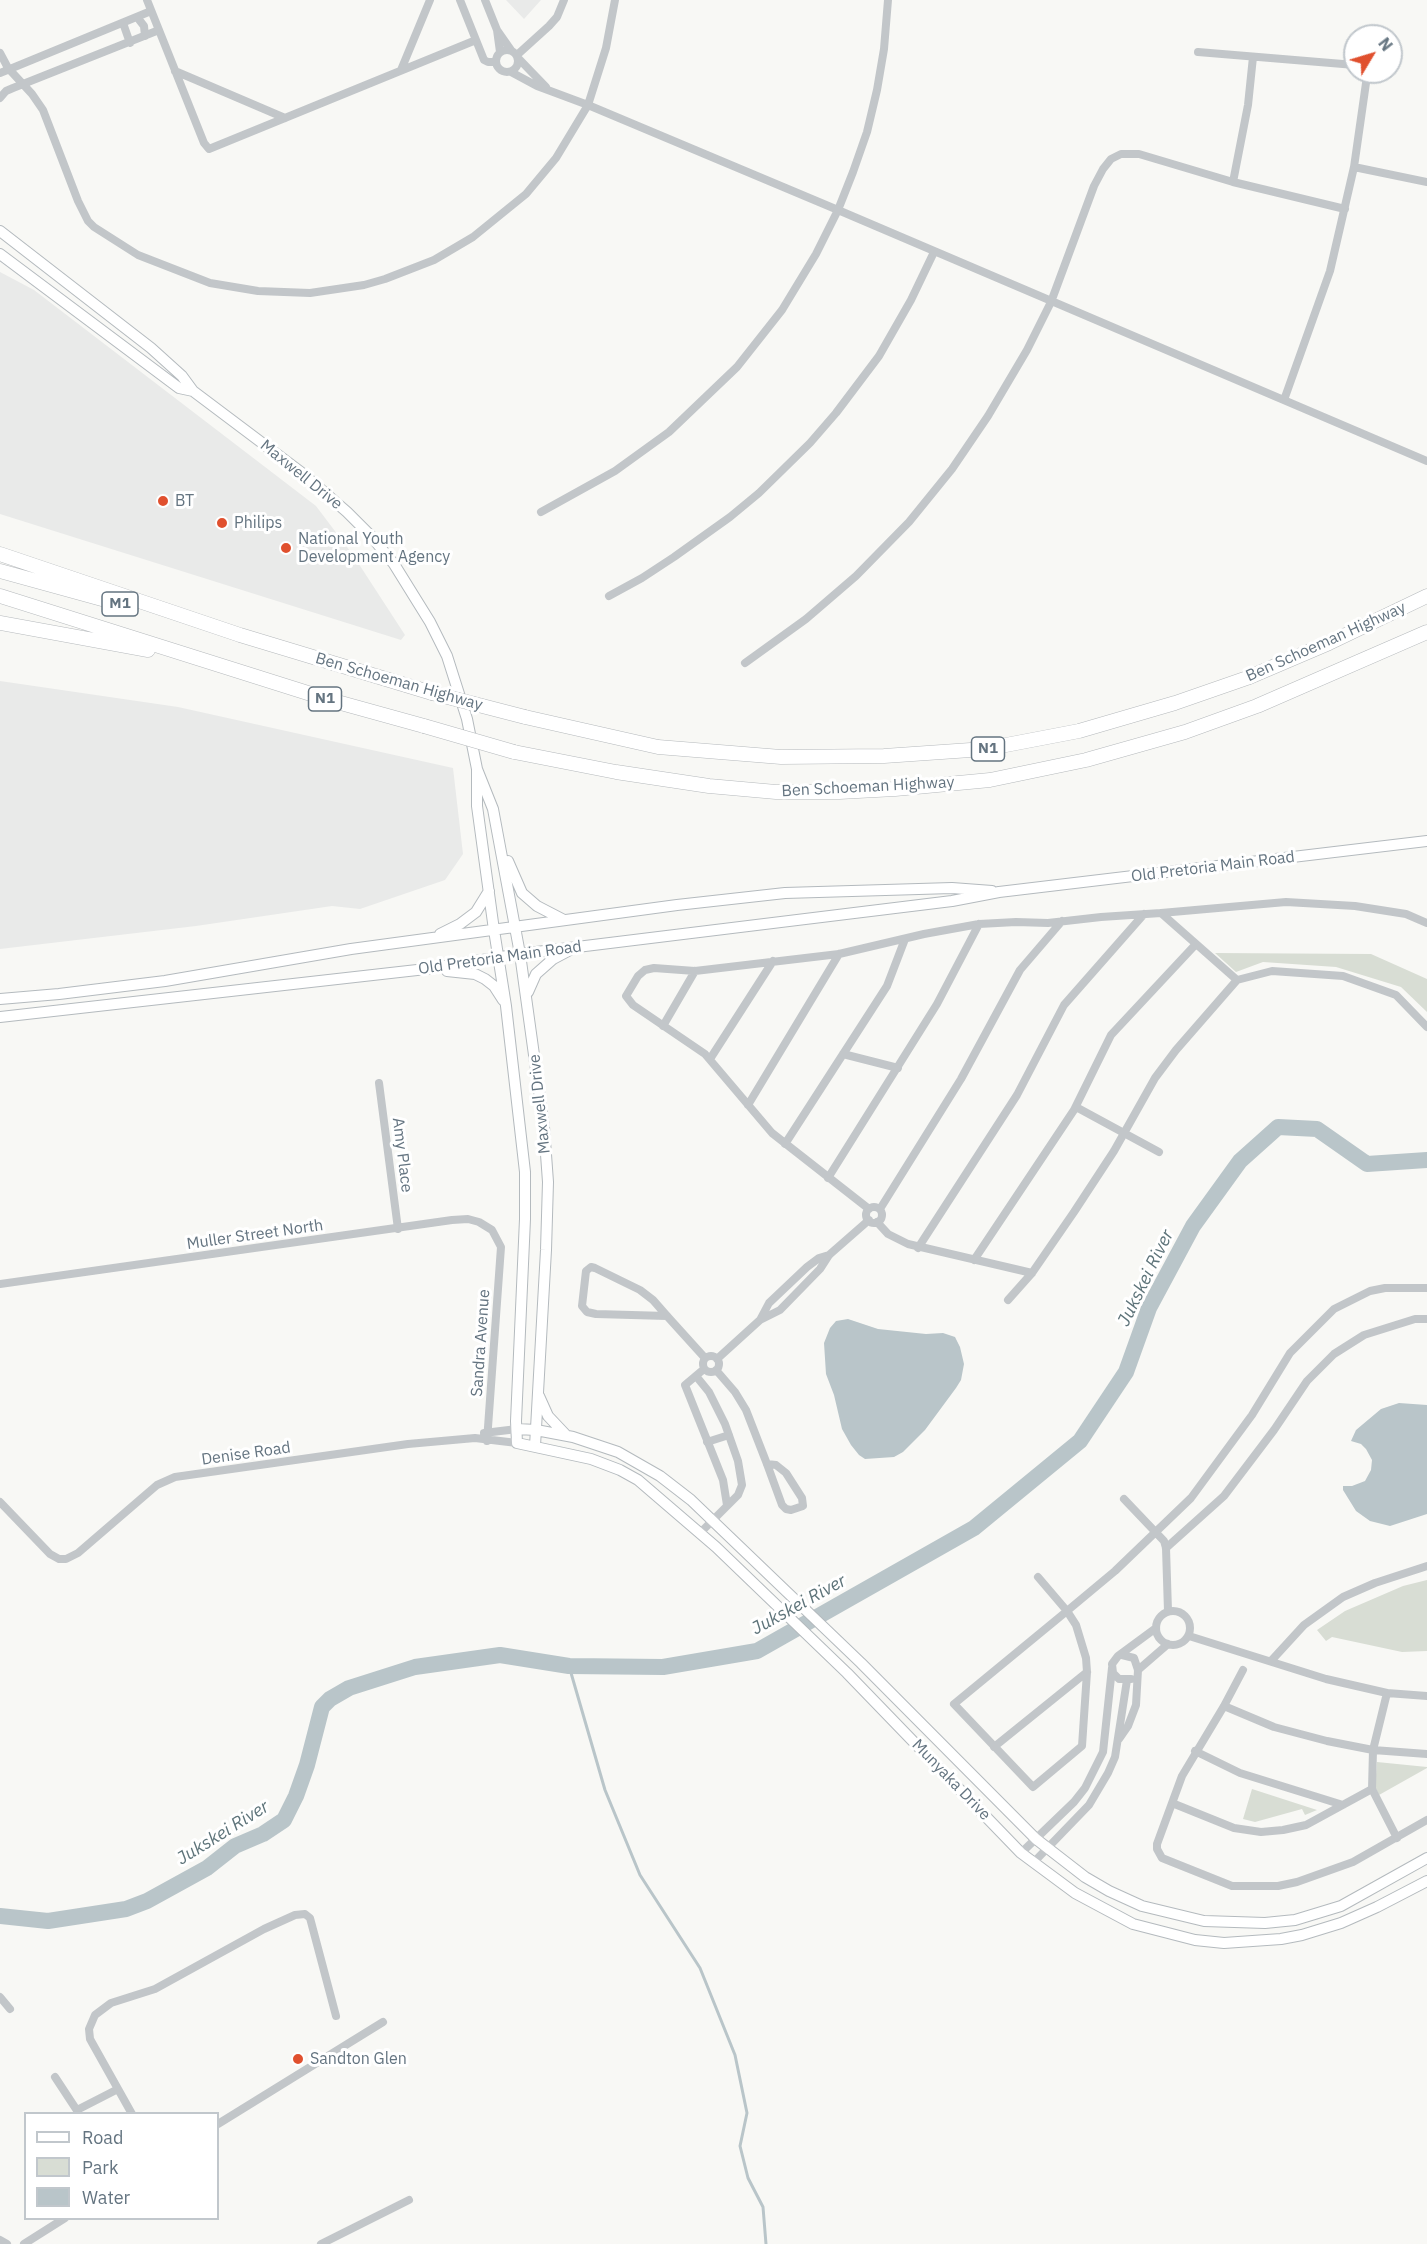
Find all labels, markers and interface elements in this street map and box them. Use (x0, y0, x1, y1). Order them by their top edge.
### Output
north arrow (1343, 24, 1403, 84)
text: N (1374, 33, 1397, 55)
street label: Maxwell Drive (256, 436, 346, 514)
place label: BT (175, 491, 194, 511)
marker: BT (156, 494, 170, 508)
place label: Philips (234, 513, 282, 533)
marker: Philips (215, 516, 229, 530)
place label: National Youth Development Agency (298, 529, 450, 567)
marker: National Youth Development Agency (279, 541, 293, 555)
road number: M1 (102, 592, 138, 616)
street label: Ben Schoeman Highway (1243, 598, 1409, 686)
street label: Ben Schoeman Highway (313, 649, 485, 715)
road number: N1 (308, 687, 342, 711)
road number: N1 (972, 737, 1004, 761)
street label: Ben Schoeman Highway (781, 773, 955, 801)
street label: Old Pretoria Main Road (1130, 847, 1296, 887)
street label: Old Pretoria Main Road (417, 937, 583, 979)
street label: Maxwell Drive (525, 1053, 555, 1155)
street label: Amy Place (388, 1117, 416, 1193)
street label: Muller Street North (185, 1216, 325, 1254)
water label: Jukskei River (1113, 1226, 1179, 1330)
street label: Sandra Avenue (468, 1289, 494, 1397)
street label: Denise Road (200, 1438, 292, 1470)
water label: Jukskei River (748, 1570, 850, 1640)
street label: Munyaka Drive (908, 1736, 994, 1824)
water label: Jukskei River (173, 1796, 273, 1870)
place label: Sandton Glen (310, 2049, 407, 2069)
marker: Sandton Glen (291, 2052, 305, 2066)
legend (24, 2112, 219, 2220)
text: Road (82, 2126, 123, 2149)
text: Park (82, 2156, 118, 2179)
text: Water (82, 2186, 130, 2209)

